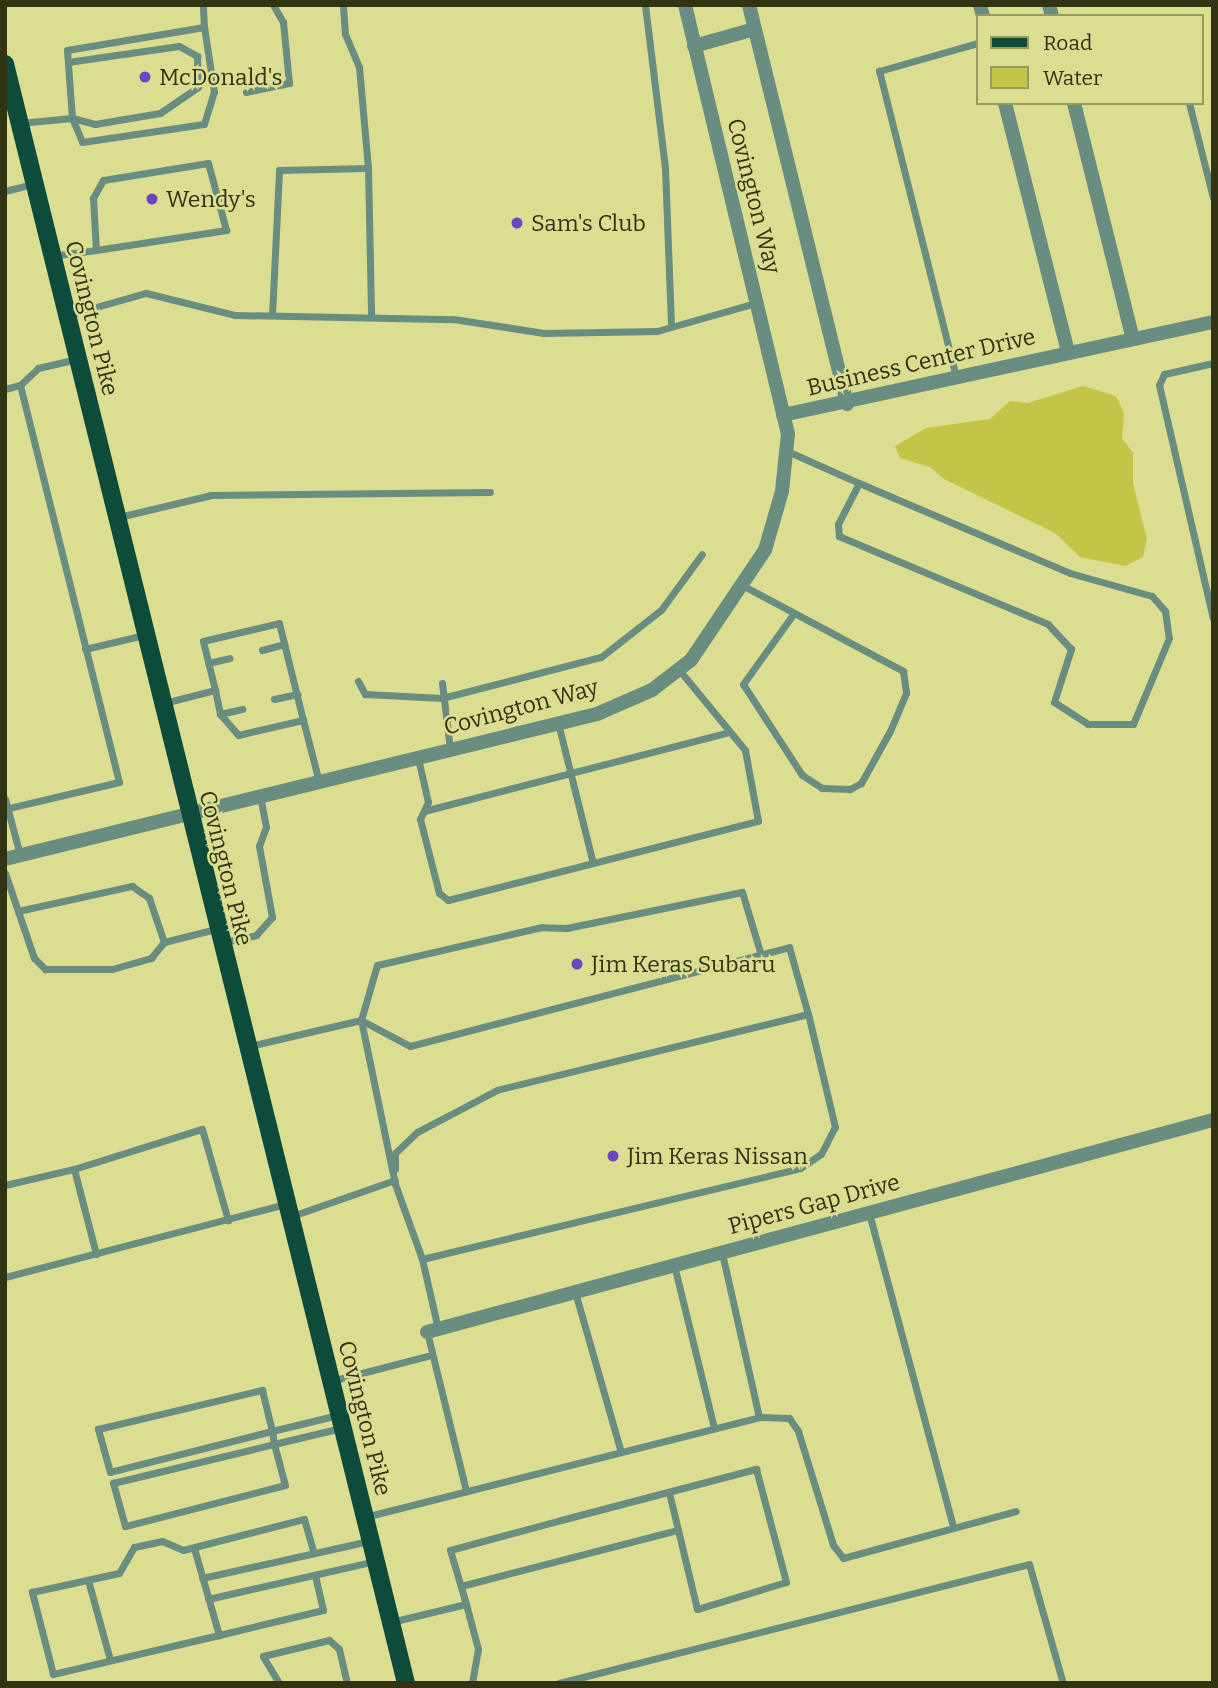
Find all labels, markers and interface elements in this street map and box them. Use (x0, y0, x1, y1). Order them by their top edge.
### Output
legend (976, 14, 1204, 105)
text: Road (1043, 30, 1092, 56)
place label: McDonald's (159, 63, 283, 91)
text: Water (1043, 65, 1102, 91)
marker: McDonald's (137, 69, 153, 85)
street label: Covington Way (721, 115, 787, 277)
place label: Wendy's (166, 185, 256, 213)
marker: Wendy's (144, 191, 160, 207)
place label: Sam's Club (531, 209, 646, 237)
marker: Sam's Club (509, 215, 525, 231)
street label: Covington Pike (59, 238, 125, 398)
street label: Business Center Drive (804, 322, 1038, 402)
street label: Covington Way (441, 673, 601, 741)
street label: Covington Pike (193, 788, 259, 948)
place label: Jim Keras Subaru (591, 950, 775, 978)
marker: Jim Keras Subaru (569, 956, 585, 972)
place label: Jim Keras Nissan (627, 1142, 808, 1170)
marker: Jim Keras Nissan (605, 1148, 621, 1164)
street label: Pipers Gap Drive (725, 1168, 903, 1240)
street label: Covington Pike (332, 1338, 398, 1498)

